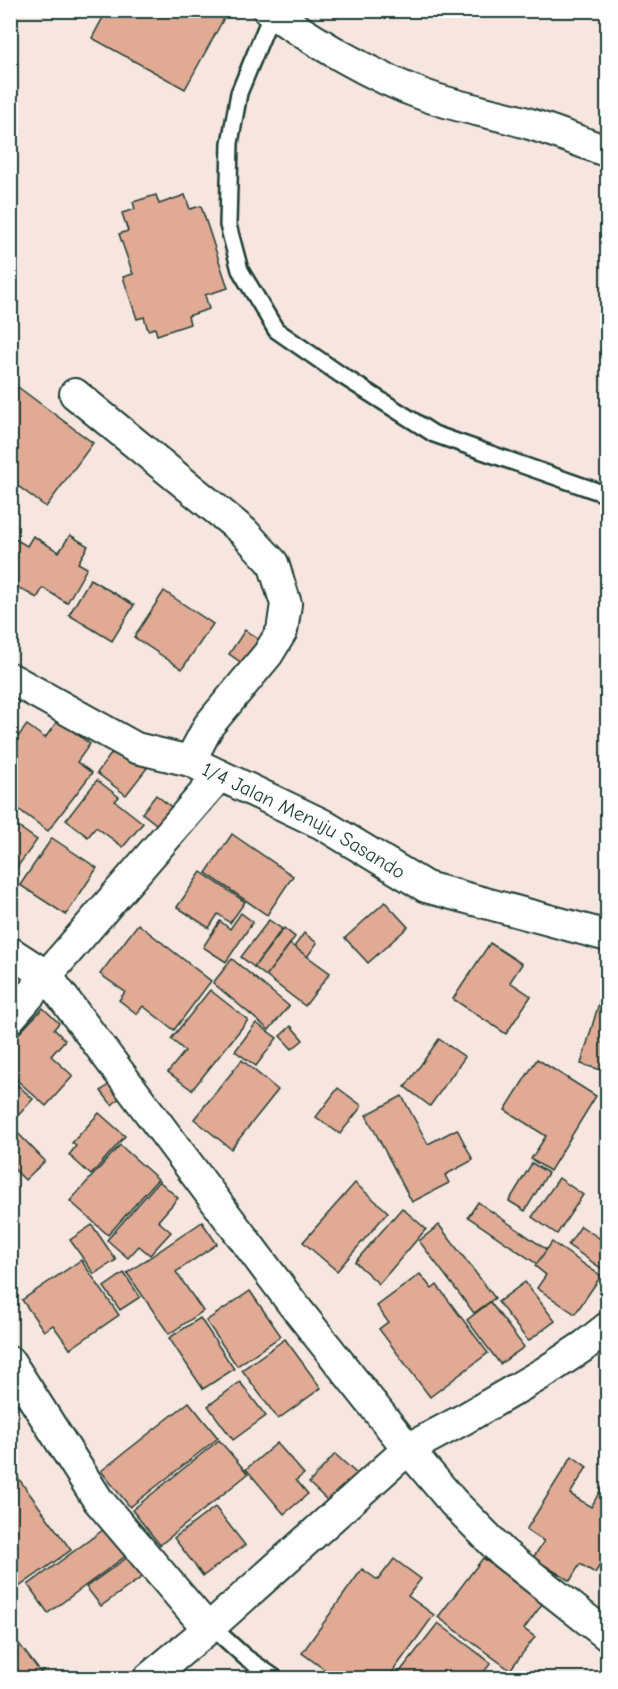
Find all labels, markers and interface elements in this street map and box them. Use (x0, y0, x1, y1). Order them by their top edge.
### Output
street label: 1/4 Jalan Menuju Sasando (198, 757, 410, 883)

